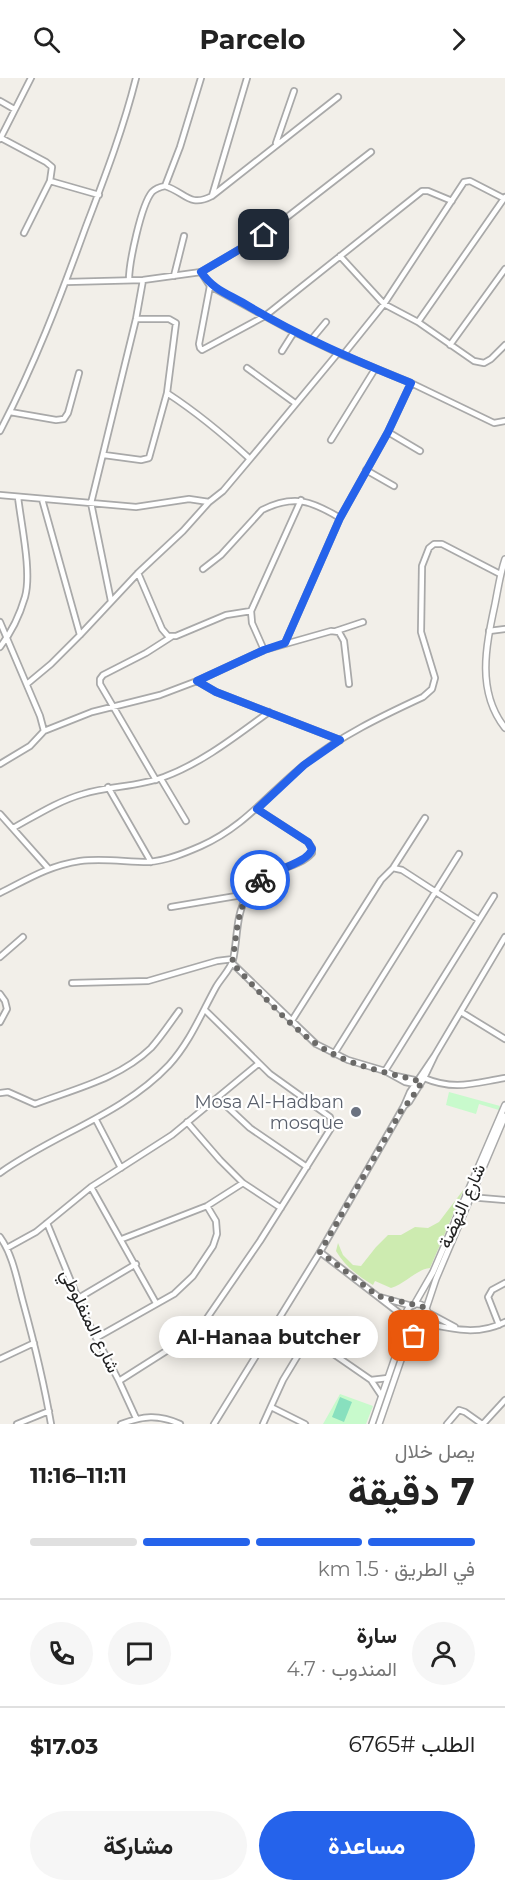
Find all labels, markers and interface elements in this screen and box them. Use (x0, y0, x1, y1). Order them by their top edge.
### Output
icon: search (30, 23, 63, 56)
text: Parcelo (199, 23, 306, 56)
icon: forward (442, 23, 475, 56)
pin (238, 209, 289, 260)
icon: home (247, 218, 280, 251)
courier (230, 850, 290, 910)
icon: bike (244, 864, 277, 897)
place label: Mosa Al-Hadban mosque (194, 1091, 344, 1134)
marker: Mosa Al-Hadban mosque (349, 1105, 363, 1119)
street label: شارع النهضة (434, 1160, 491, 1252)
street label: شارع المنفلوطي (52, 1266, 125, 1378)
pin (388, 1310, 439, 1361)
callout: Al-Hanaa butcher (159, 1315, 378, 1357)
icon: bag (397, 1319, 430, 1352)
text: Al-Hanaa butcher (176, 1325, 361, 1349)
text: يصل خلال (395, 1439, 475, 1463)
text: 11:11–11:16 (30, 1462, 127, 1489)
text: 7 دقيقة (348, 1467, 475, 1515)
text: في الطريق · 1.5 km (318, 1557, 475, 1581)
button: phone (30, 1622, 93, 1685)
button: chat (108, 1622, 171, 1685)
text: سارة (356, 1622, 397, 1649)
button: person (412, 1622, 475, 1685)
text: المندوب · 4.7 (286, 1657, 397, 1681)
text: الطلب #6765 (349, 1731, 475, 1758)
text: $17.03 (30, 1733, 98, 1760)
button: مشاركة (30, 1811, 247, 1880)
button: مساعدة (259, 1811, 475, 1880)

